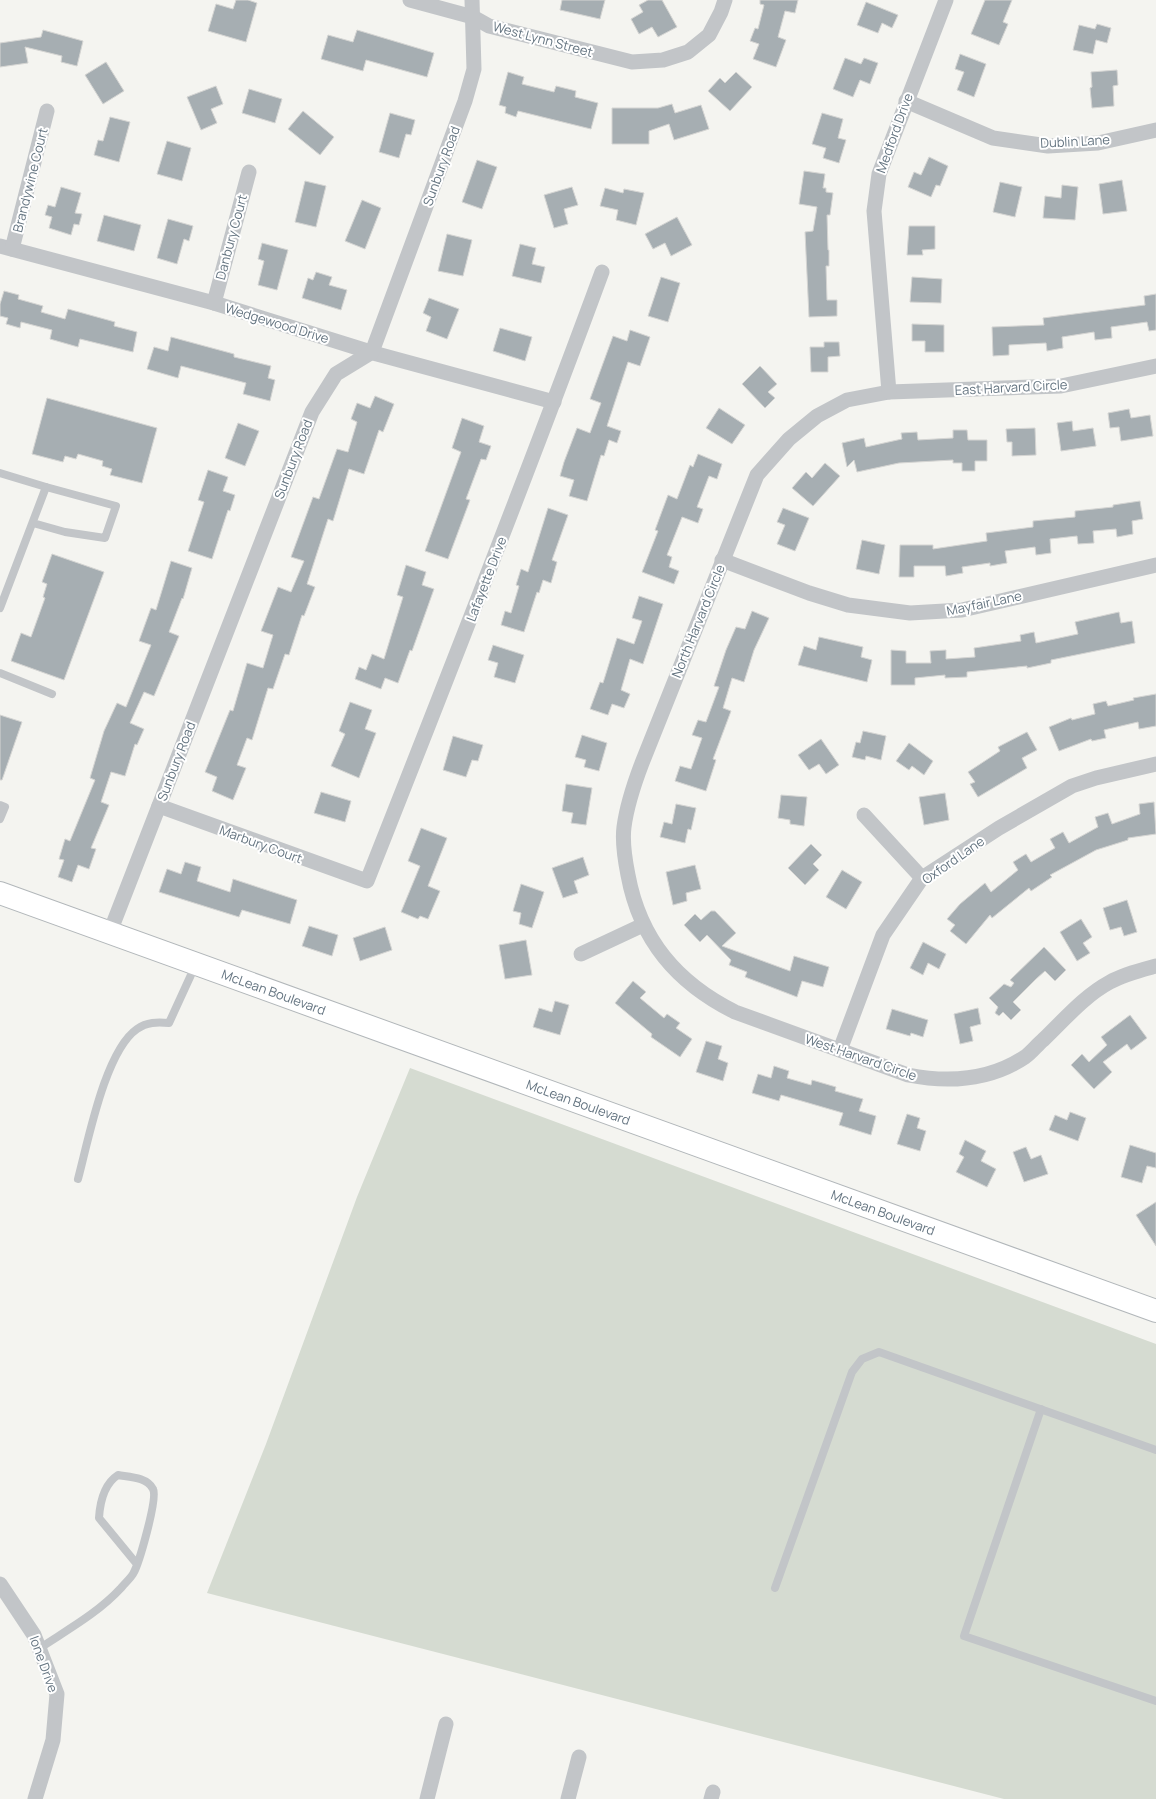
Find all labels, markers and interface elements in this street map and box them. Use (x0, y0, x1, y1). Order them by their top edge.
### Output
street label: West Lynn Street (491, 17, 595, 61)
street label: Medford Drive (871, 90, 917, 175)
street label: Sunbury Road (418, 124, 464, 208)
street label: Brandywine Court (8, 126, 52, 234)
street label: Dublin Lane (1040, 130, 1111, 152)
street label: Danbury Court (211, 192, 251, 282)
street label: Wedgewood Drive (223, 299, 331, 347)
street label: East Harvard Circle (954, 375, 1068, 399)
street label: Sunbury Road (270, 417, 316, 501)
street label: Lafayette Drive (462, 534, 511, 624)
street label: North Harvard Circle (667, 561, 729, 680)
street label: Mayfair Lane (945, 586, 1024, 620)
street label: Sunbury Road (153, 719, 199, 803)
street label: Marbury Court (217, 821, 305, 867)
street label: Oxford Lane (918, 832, 988, 888)
street label: McLean Boulevard (219, 965, 328, 1019)
street label: West Harvard Circle (803, 1029, 920, 1085)
street label: McLean Boulevard (524, 1075, 633, 1129)
street label: McLean Boulevard (829, 1185, 938, 1239)
street label: Ione Drive (25, 1633, 63, 1695)

